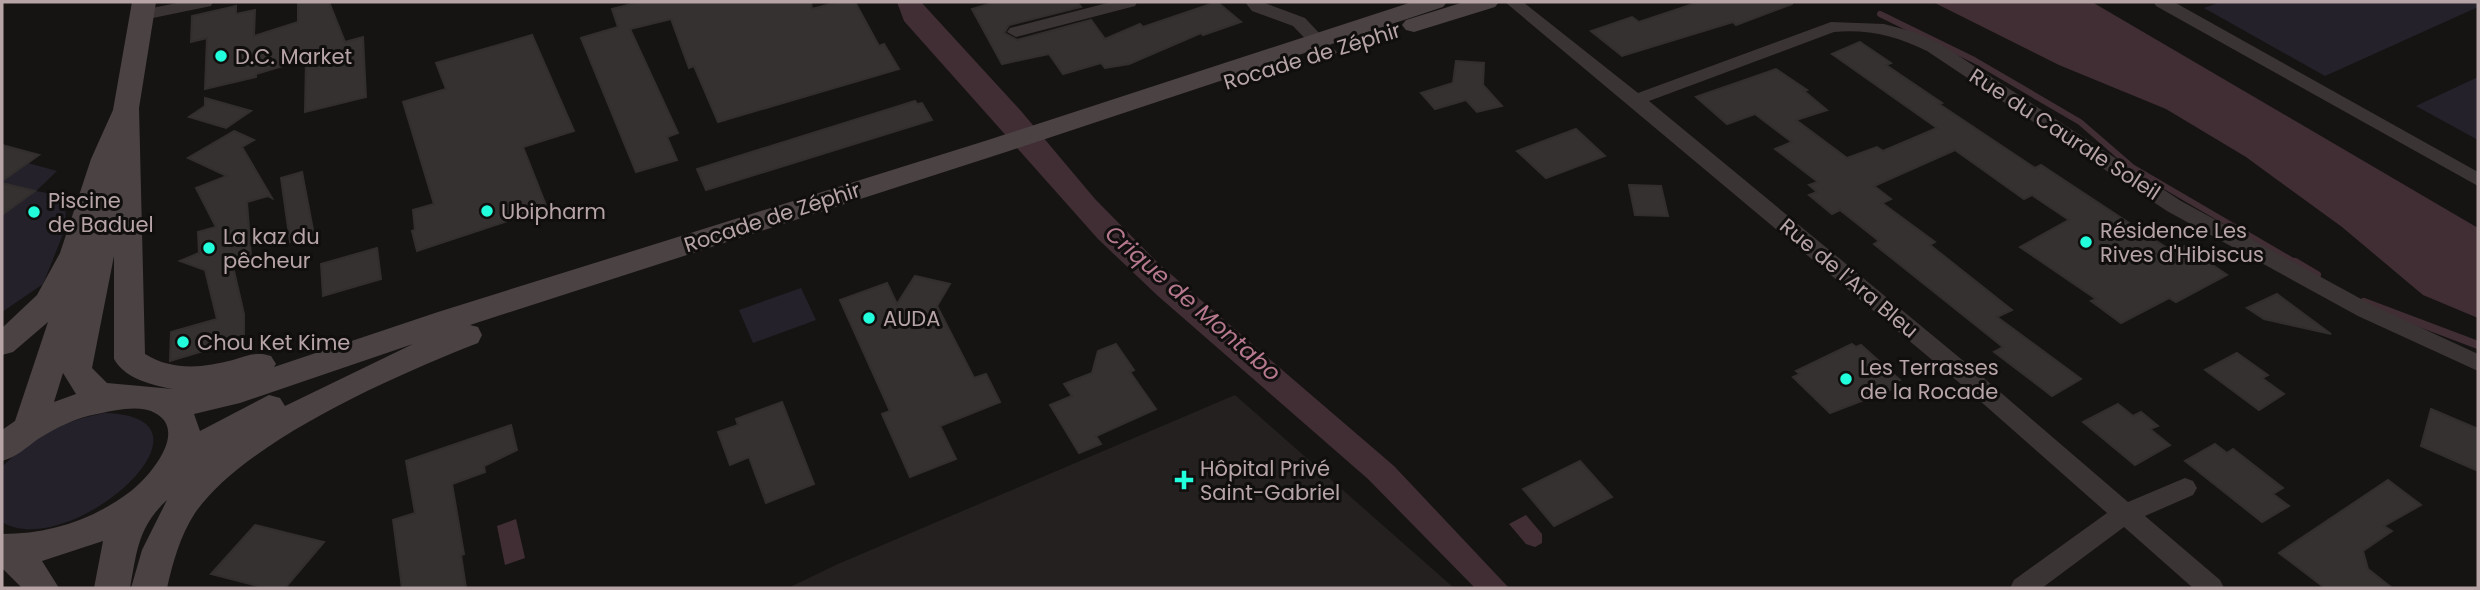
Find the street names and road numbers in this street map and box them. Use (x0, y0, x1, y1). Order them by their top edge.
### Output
street label: Rocade de Zéphir (1220, 15, 1404, 97)
street label: Rue du Caurale Soleil (1964, 61, 2166, 207)
street label: Rocade de Zéphir (680, 175, 864, 259)
street label: Rue de l'Ara Bleu (1774, 211, 1924, 345)

